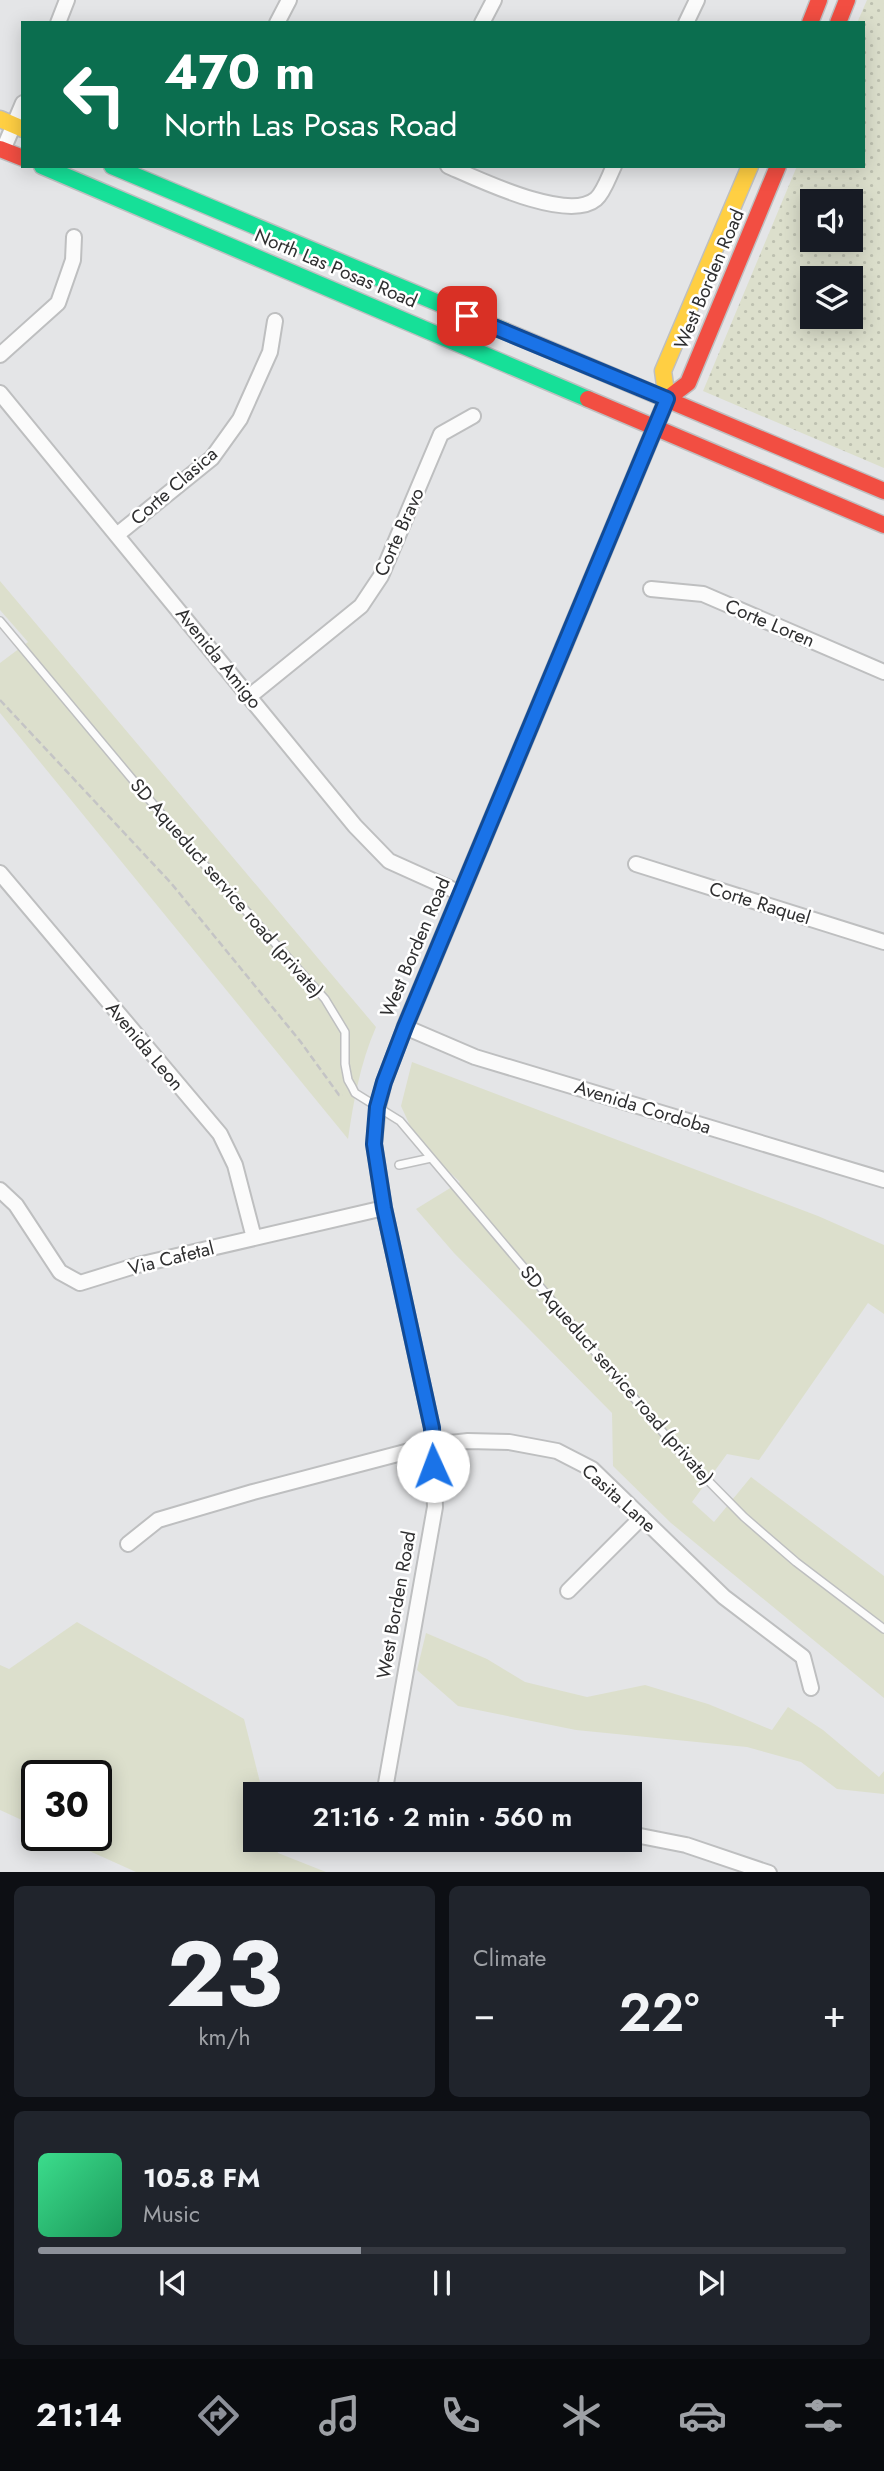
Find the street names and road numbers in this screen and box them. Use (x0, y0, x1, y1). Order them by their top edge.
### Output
street label: West Borden Road (667, 205, 751, 353)
street label: North Las Posas Road (251, 222, 421, 314)
street label: Corte Clasica (125, 441, 223, 531)
street label: Corte Bravo (367, 483, 431, 581)
street label: Corte Loren (721, 592, 819, 654)
street label: Avenida Amigo (170, 601, 268, 715)
street label: SD Aqueduct service road (private) (124, 772, 330, 1004)
street label: West Borden Road (373, 873, 457, 1021)
street label: Corte Raquel (706, 875, 814, 931)
street label: Avenida Leon (100, 996, 190, 1096)
street label: Avenida Cordoba (572, 1073, 714, 1141)
street label: Via Cafetal (125, 1234, 217, 1282)
street label: SD Aqueduct service road (private) (514, 1259, 720, 1491)
street label: Casita Lane (576, 1457, 662, 1539)
street label: West Borden Road (370, 1529, 422, 1681)

